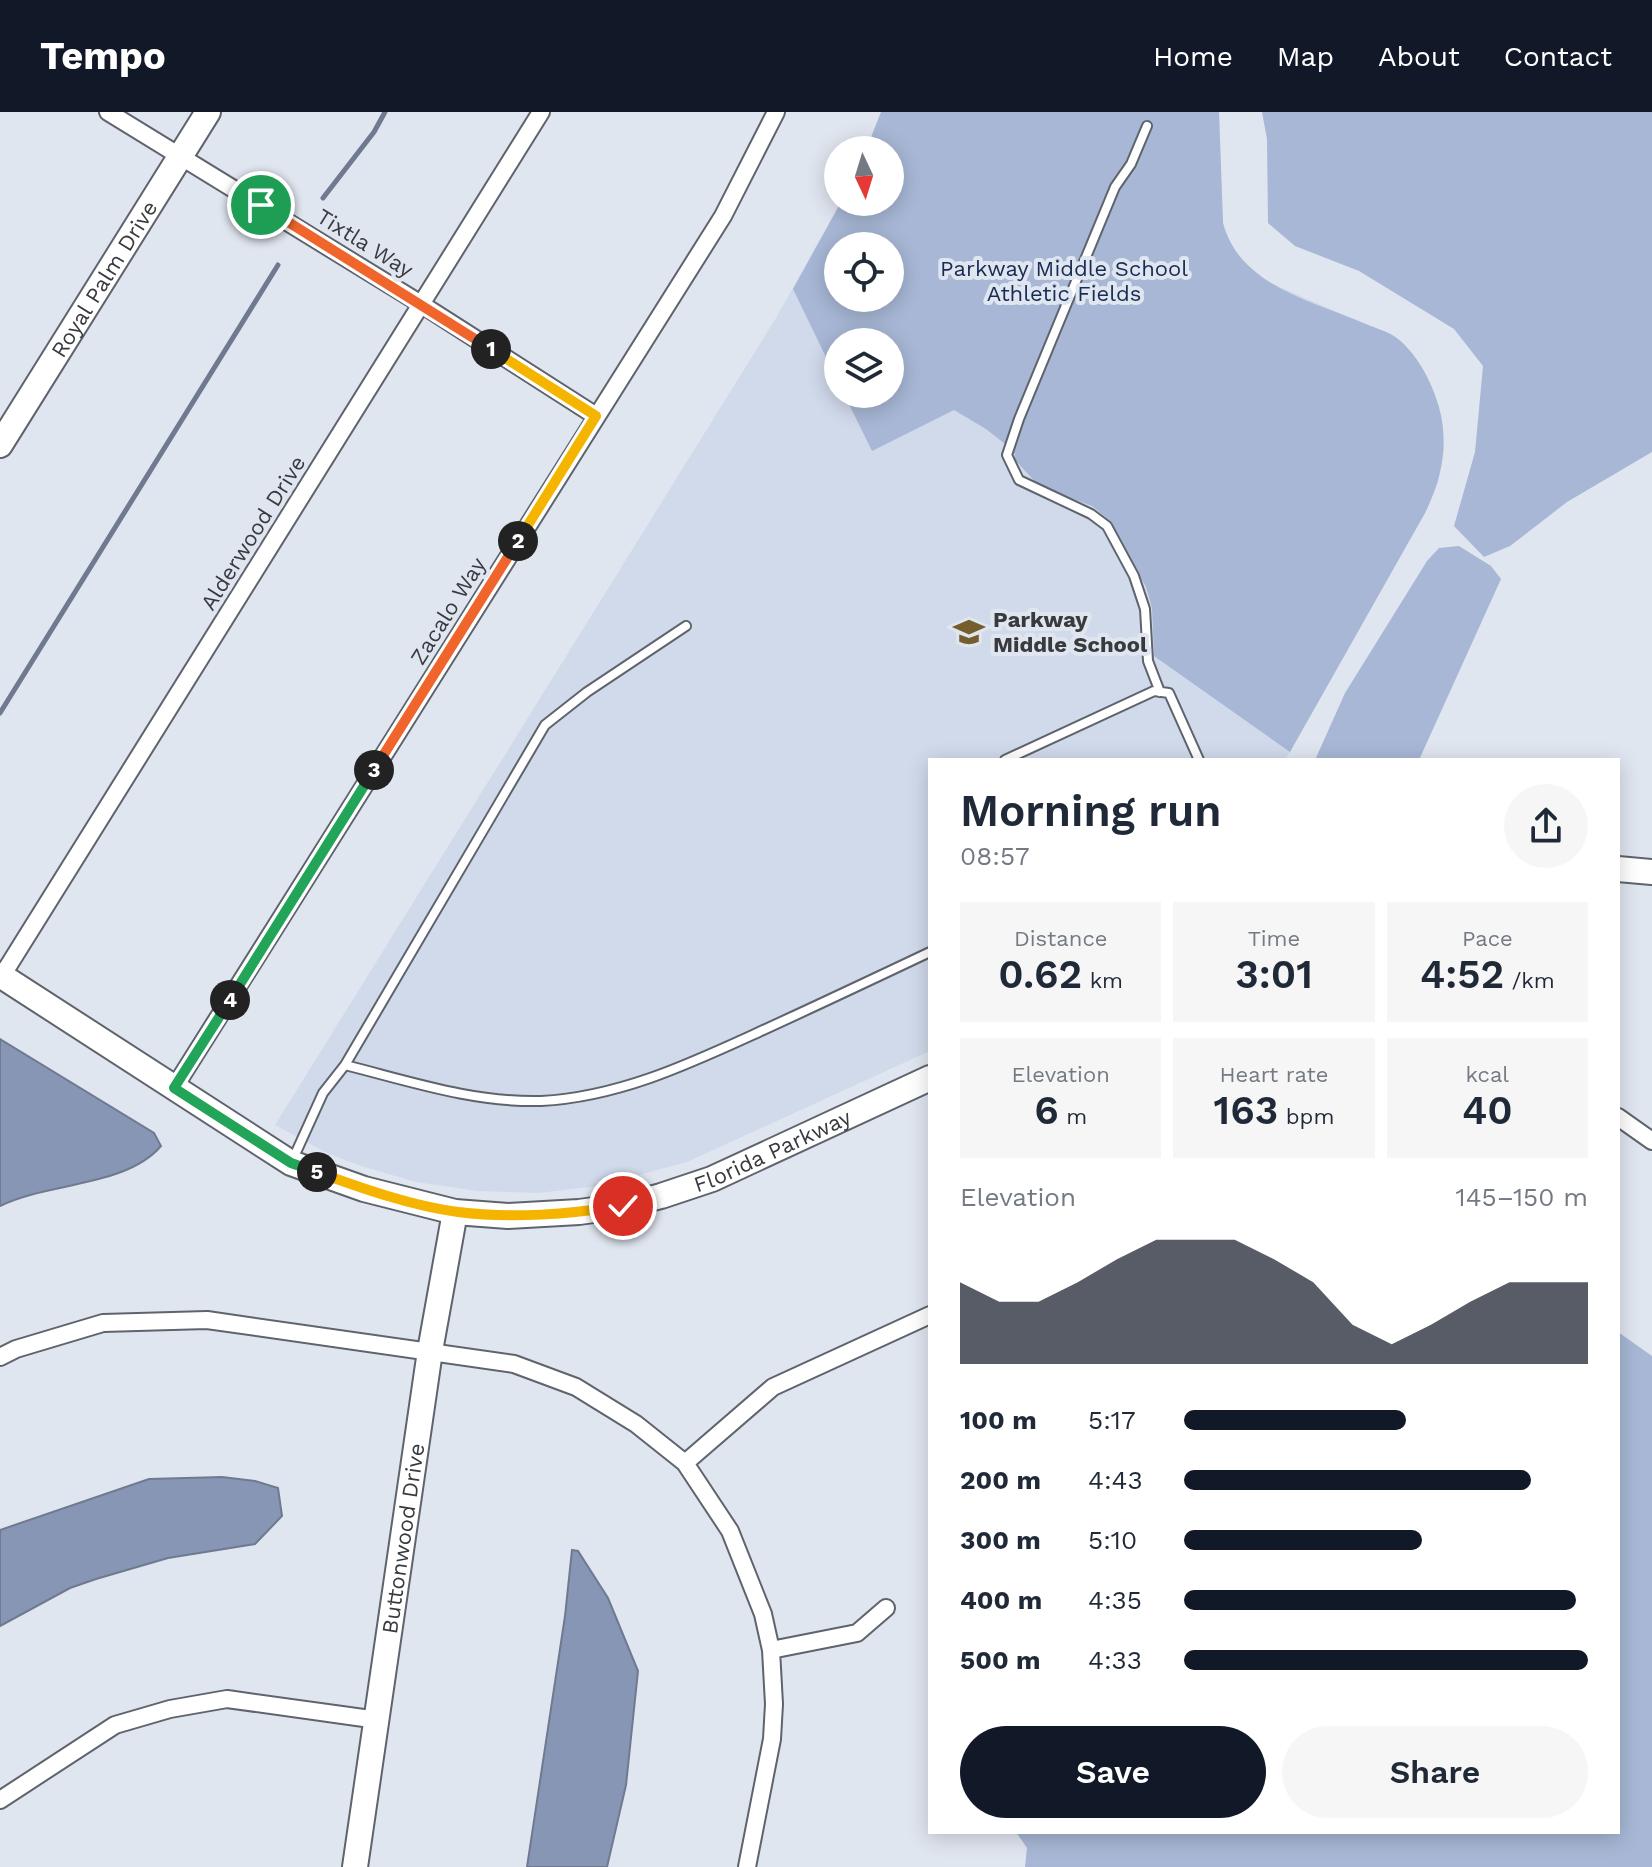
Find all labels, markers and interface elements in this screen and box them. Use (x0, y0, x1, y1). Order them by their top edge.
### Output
text: Tempo (40, 34, 166, 78)
text: Home (1153, 40, 1233, 73)
text: Map (1277, 40, 1334, 73)
text: About (1378, 40, 1460, 73)
text: Contact (1504, 40, 1612, 73)
north arrow (824, 136, 904, 216)
map controls (824, 136, 904, 408)
pin (227, 171, 295, 239)
icon: arrive (239, 183, 283, 227)
street label: Royal Palm Drive (46, 196, 162, 362)
street label: Tixtla Way (312, 204, 418, 283)
button: locate (824, 232, 904, 312)
park label: Parkway Middle School Athletic Fields (940, 256, 1188, 306)
button: layers (824, 328, 904, 408)
pin: 1 (471, 329, 511, 369)
text: 1 (486, 336, 496, 361)
street label: Alderwood Drive (195, 451, 311, 615)
pin: 2 (498, 521, 538, 561)
text: 2 (511, 528, 525, 553)
street label: Zacalo Way (405, 552, 491, 669)
place label: Parkway Middle School (993, 607, 1148, 657)
school or university icon: Parkway Middle School (952, 615, 986, 649)
pin: 3 (354, 750, 394, 790)
text: 3 (367, 757, 381, 782)
button: share (1504, 784, 1588, 868)
text: Morning run (960, 785, 1221, 837)
text: 08:57 (960, 841, 1030, 871)
text: Distance (1014, 926, 1107, 951)
text: Time (1248, 926, 1300, 951)
text: Pace (1462, 926, 1513, 951)
text: 0.62 (998, 951, 1082, 998)
text: 3:01 (1235, 951, 1313, 998)
text: 4:52 (1420, 951, 1504, 998)
text: km (1082, 968, 1123, 993)
text: /km (1504, 968, 1555, 993)
pin: 4 (210, 980, 250, 1020)
text: 4 (223, 987, 237, 1012)
text: Elevation (1012, 1062, 1110, 1087)
text: Heart rate (1220, 1062, 1328, 1087)
text: kcal (1466, 1062, 1509, 1087)
text: 6 (1034, 1087, 1059, 1134)
text: 163 (1214, 1087, 1278, 1134)
text: 40 (1462, 1087, 1513, 1134)
street label: Florida Parkway (690, 1104, 855, 1197)
text: m (1059, 1104, 1087, 1129)
text: bpm (1278, 1104, 1334, 1129)
pin: 5 (297, 1152, 337, 1192)
text: 5 (311, 1159, 323, 1184)
pin (589, 1172, 657, 1240)
text: Elevation (960, 1182, 1076, 1212)
text: 145–150 m (1456, 1182, 1588, 1212)
icon: check (601, 1184, 645, 1228)
text: 100 m (960, 1405, 1037, 1435)
text: 5:17 (1088, 1405, 1136, 1435)
street label: Buttonwood Drive (377, 1442, 429, 1635)
text: 200 m (960, 1465, 1041, 1495)
text: 4:43 (1088, 1465, 1143, 1495)
text: 300 m (960, 1525, 1041, 1555)
text: 5:10 (1088, 1525, 1137, 1555)
text: 400 m (960, 1585, 1042, 1615)
text: 4:35 (1088, 1585, 1142, 1615)
text: 500 m (960, 1645, 1041, 1675)
text: 4:33 (1088, 1645, 1142, 1675)
button: Save (960, 1726, 1266, 1818)
button: Share (1282, 1726, 1588, 1818)

